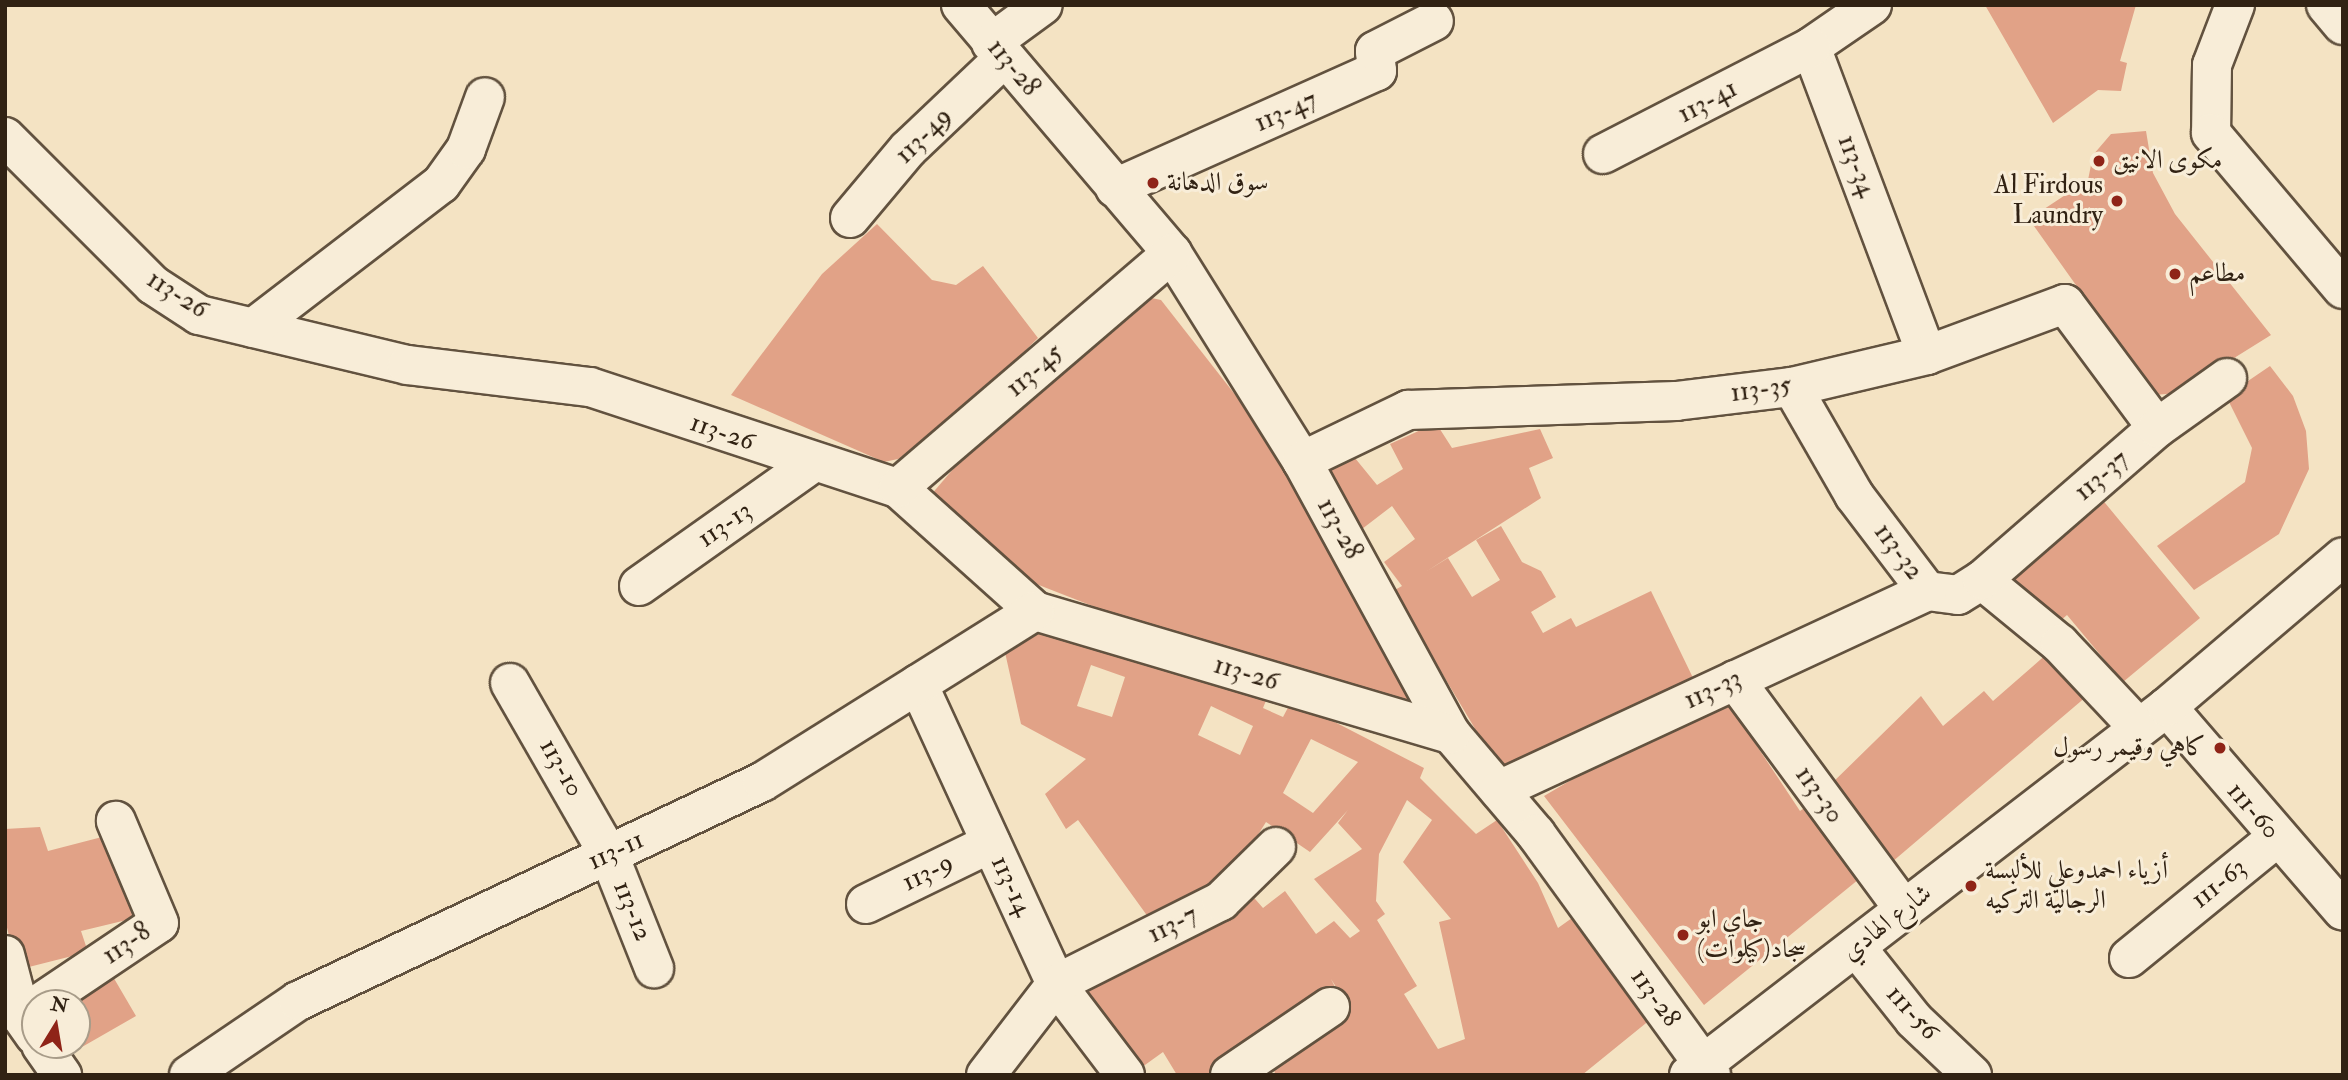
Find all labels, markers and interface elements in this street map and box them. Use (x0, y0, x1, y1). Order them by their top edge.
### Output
street label: 113-28 (980, 33, 1046, 103)
street label: 113-41 (1673, 73, 1743, 131)
street label: 113-47 (1250, 85, 1322, 139)
street label: 113-49 (889, 101, 959, 171)
street label: 113-34 (1830, 131, 1882, 201)
place label: مكوى الانيق (2113, 145, 2222, 177)
marker: مكوى الانيق (2091, 153, 2107, 169)
place label: سوق الدهانة (1167, 167, 1269, 199)
place label: Al Firdous Laundry (1994, 170, 2103, 232)
marker: سوق الدهانة (1145, 175, 1161, 191)
marker: Al Firdous Laundry (2109, 193, 2125, 209)
place label: مطاعم (2189, 258, 2245, 290)
street label: 113-26 (141, 264, 213, 326)
marker: مطاعم (2167, 266, 2183, 282)
street label: 113-45 (1000, 338, 1070, 404)
street label: 113-35 (1729, 370, 1793, 410)
street label: 113-26 (686, 408, 758, 458)
street label: 113-37 (2069, 444, 2135, 508)
street label: 113-28 (1310, 493, 1368, 565)
street label: 113-13 (692, 495, 758, 555)
street label: 113-32 (1867, 518, 1929, 586)
street label: 113-26 (1210, 650, 1282, 698)
street label: 113-33 (1679, 663, 1747, 717)
place label: كاهي وقيمر رسول (2053, 732, 2206, 764)
street label: 113-10 (532, 733, 590, 803)
marker: كاهي وقيمر رسول (2212, 740, 2228, 756)
street label: 113-30 (1788, 760, 1850, 830)
street label: 111-60 (2220, 776, 2286, 846)
street label: 113-11 (583, 825, 649, 877)
street label: 113-9 (897, 847, 959, 899)
street label: 113-14 (984, 851, 1038, 921)
street label: 111-63 (2185, 852, 2253, 916)
place label: أزياء احمدوعلي للألبسة الرجالية التركيه (1985, 855, 2168, 917)
street label: 113-12 (606, 876, 658, 946)
street label: شارع الهادي (1836, 878, 1938, 968)
marker: أزياء احمدوعلي للألبسة الرجالية التركيه (1963, 878, 1979, 894)
street label: 113-7 (1143, 899, 1203, 951)
place label: جاي ابو سجاد(كيلوات) (1697, 904, 1806, 965)
street label: 113-8 (97, 916, 157, 972)
marker: جاي ابو سجاد(كيلوات) (1675, 927, 1691, 943)
street label: 113-28 (1623, 963, 1687, 1033)
street label: 111-56 (1879, 979, 1945, 1047)
north arrow (21, 989, 91, 1059)
text: N (49, 992, 70, 1019)

